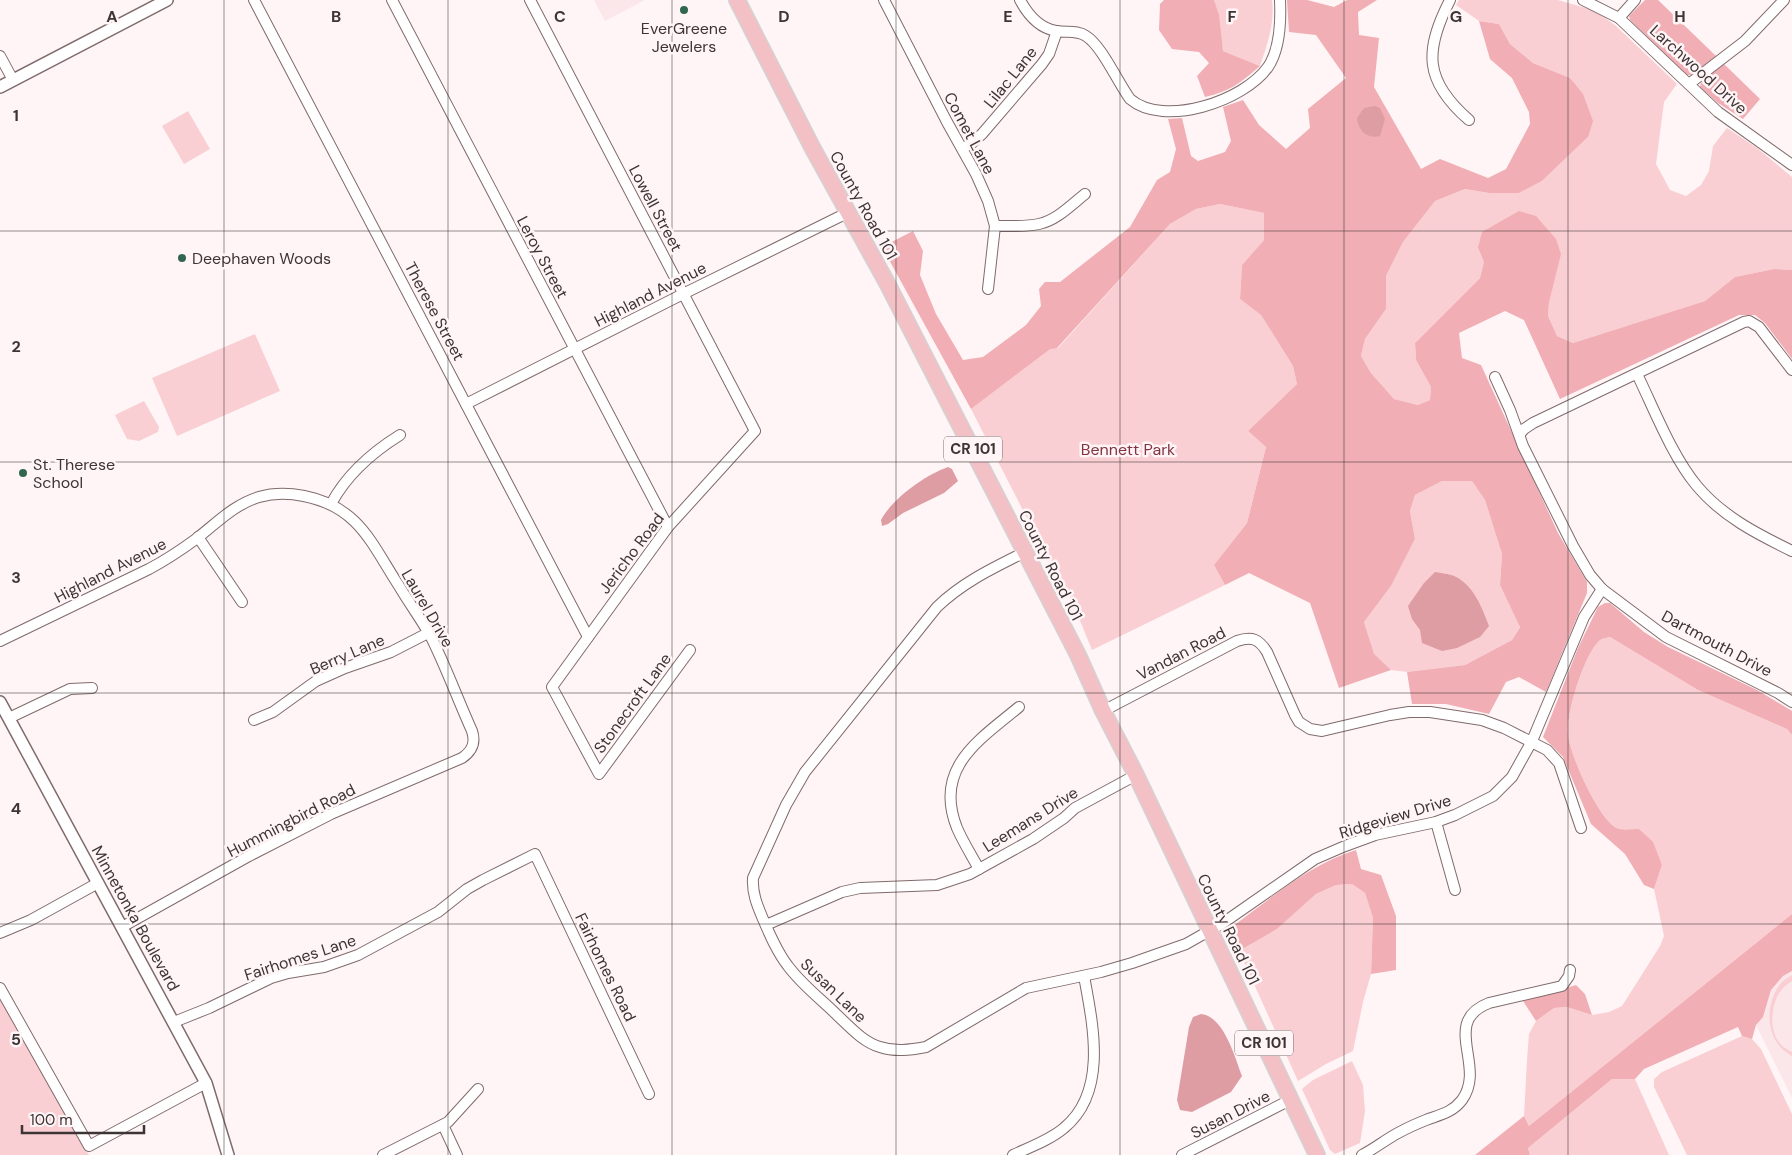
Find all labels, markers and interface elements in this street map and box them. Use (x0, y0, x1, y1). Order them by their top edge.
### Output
marker: EverGreene Jewelers (678, 4, 690, 16)
text: A (106, 6, 118, 27)
text: B (331, 6, 341, 27)
text: C (554, 6, 566, 27)
text: D (778, 6, 790, 27)
text: E (1003, 6, 1013, 27)
text: F (1228, 6, 1237, 27)
text: G (1450, 6, 1462, 27)
text: H (1674, 6, 1686, 27)
place label: EverGreene Jewelers (641, 18, 727, 57)
street label: Larchwood Drive (1646, 20, 1752, 119)
street label: Lilac Lane (979, 42, 1042, 112)
street label: Comet Lane (939, 89, 1000, 178)
text: 1 (13, 105, 19, 126)
street label: County Road 101 (825, 147, 902, 263)
street label: Lowell Street (624, 161, 687, 255)
street label: Leroy Street (512, 213, 573, 302)
place label: Deephaven Woods (192, 248, 331, 269)
marker: Deephaven Woods (176, 252, 188, 264)
street label: Highland Avenue (591, 257, 710, 332)
street label: Therese Street (400, 258, 469, 364)
text: 2 (11, 336, 21, 357)
road number: CR 101 (944, 436, 1002, 462)
park label: Bennett Park (1081, 439, 1175, 460)
place label: St. Therese School (33, 454, 115, 493)
marker: St. Therese School (17, 467, 29, 479)
street label: County Road 101 (1014, 506, 1087, 624)
street label: Jericho Road (594, 509, 669, 598)
street label: Highland Avenue (51, 533, 170, 608)
street label: Laurel Drive (397, 565, 458, 651)
text: 3 (11, 567, 21, 588)
street label: Dartmouth Drive (1658, 605, 1776, 681)
street label: Vandan Road (1133, 622, 1229, 685)
street label: Berry Lane (307, 629, 388, 680)
street label: Stonecroft Lane (589, 649, 676, 757)
street label: Hummingbird Road (223, 779, 359, 862)
street label: Leemans Drive (979, 782, 1082, 857)
street label: Ridgeview Drive (1337, 789, 1454, 843)
text: 4 (11, 798, 21, 819)
street label: Minnetonka Boulevard (87, 842, 184, 995)
street label: County Road 101 (1193, 870, 1265, 988)
street label: Fairhomes Road (570, 910, 641, 1025)
street label: Fairhomes Lane (242, 930, 359, 985)
street label: Susan Lane (796, 954, 871, 1027)
text: 5 (11, 1029, 21, 1050)
road number: CR 101 (1235, 1030, 1293, 1056)
street label: Susan Drive (1187, 1085, 1274, 1143)
scale bar (22, 1102, 145, 1134)
text: 100 m (30, 1110, 73, 1130)

